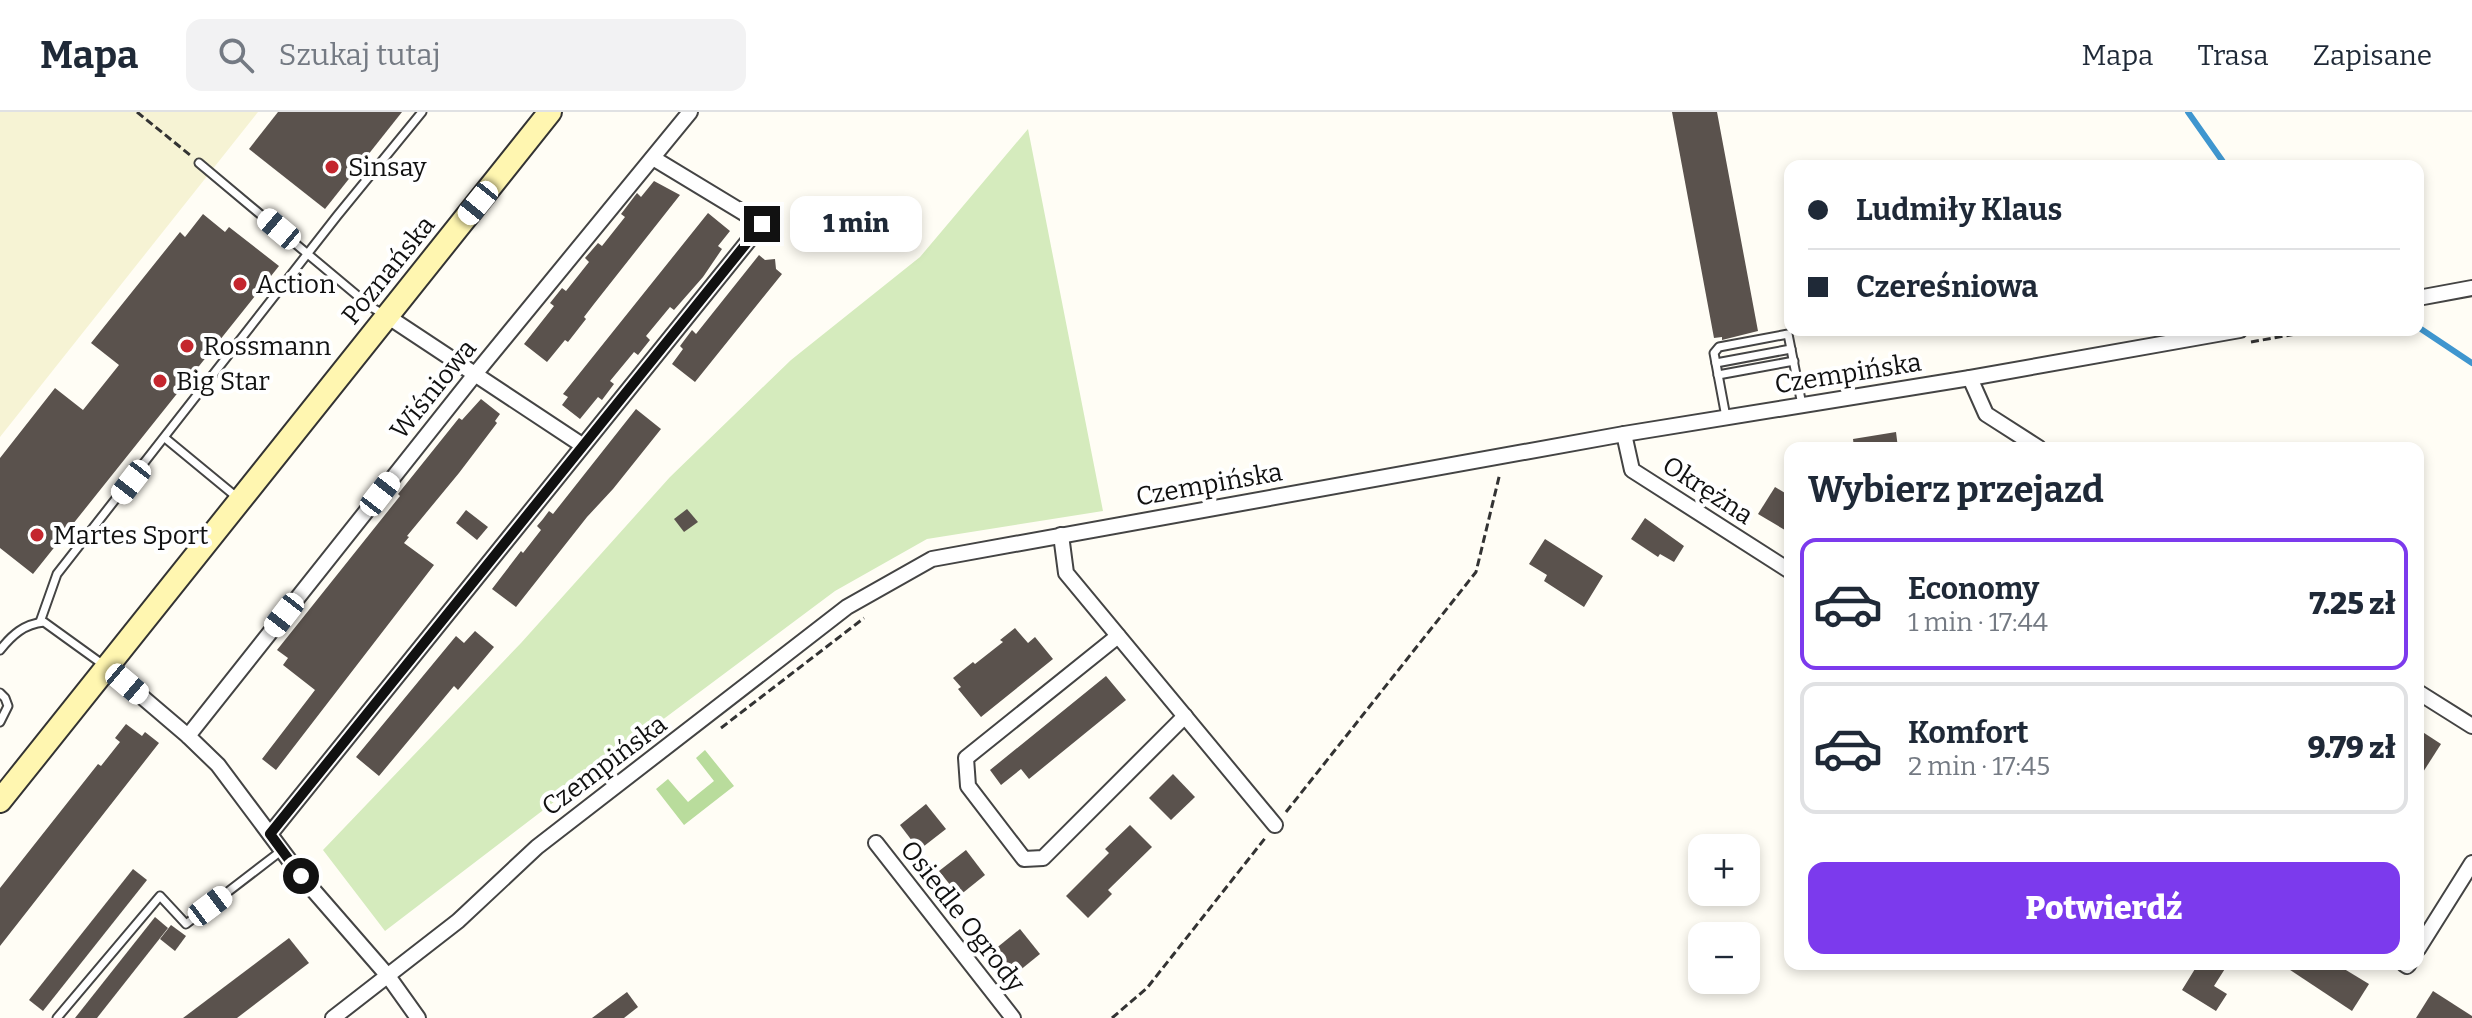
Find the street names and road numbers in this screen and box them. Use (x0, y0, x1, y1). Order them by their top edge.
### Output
street label: Poznańska (335, 210, 441, 331)
street label: Wiśniowa (384, 333, 483, 445)
street label: Czempińska (1773, 347, 1924, 400)
street label: Okrężna (1657, 450, 1759, 531)
street label: Czempińska (1134, 456, 1285, 513)
street label: Czempińska (536, 708, 673, 822)
street label: Osiedle Ogrody (894, 834, 1032, 998)

